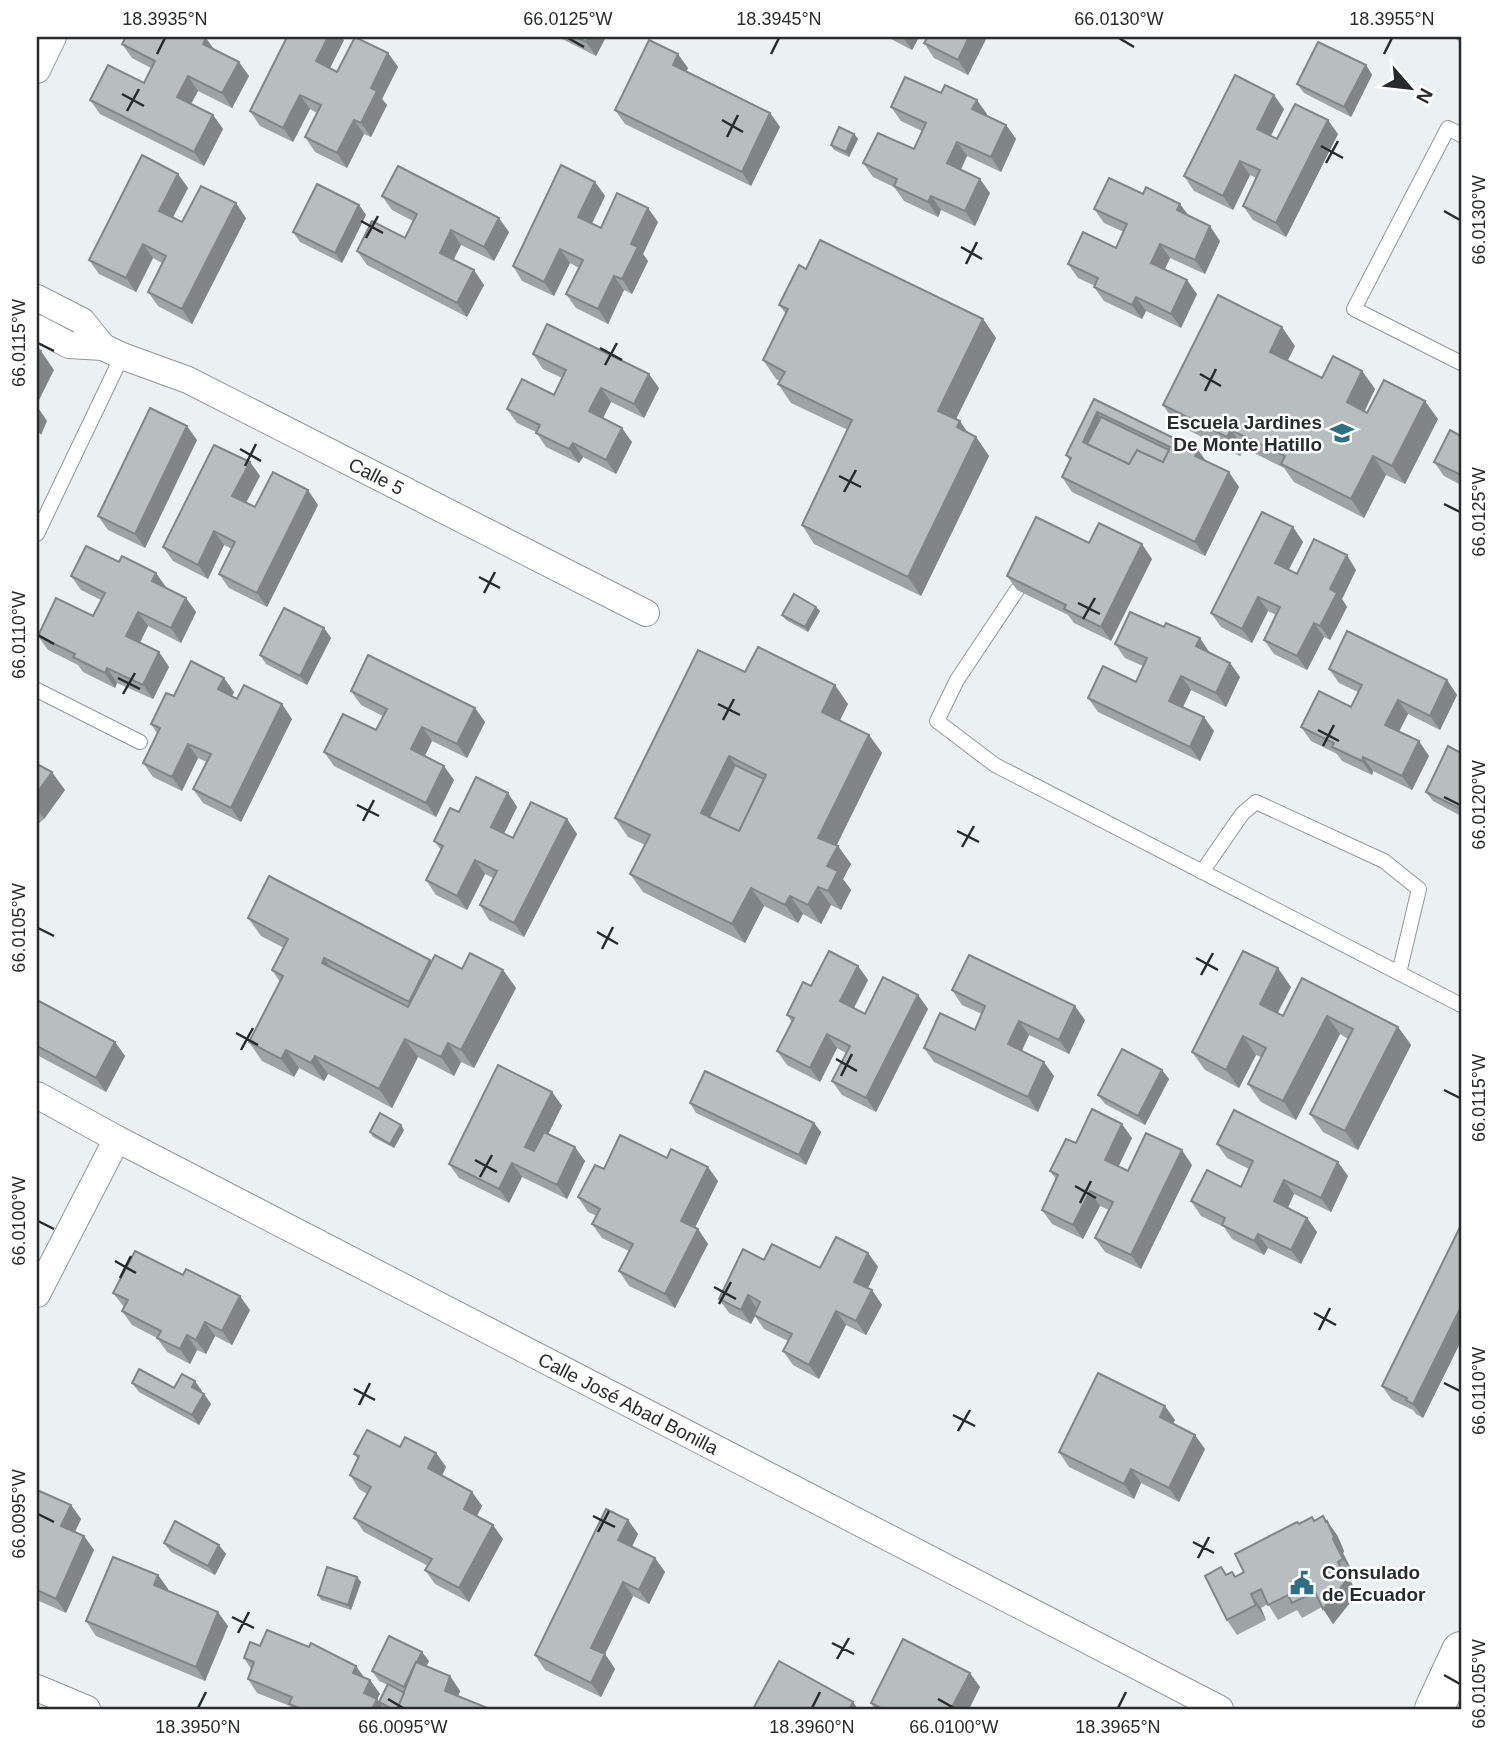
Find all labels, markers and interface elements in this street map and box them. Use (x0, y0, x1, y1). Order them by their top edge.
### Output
text: 18.3935°N (122, 9, 208, 29)
text: 66.0125°W (523, 9, 613, 29)
text: 18.3945°N (736, 9, 822, 29)
text: 66.0130°W (1074, 9, 1164, 29)
text: 18.3955°N (1349, 9, 1435, 29)
north arrow (1376, 52, 1446, 122)
text: N (1412, 85, 1437, 107)
text: 66.0130°W (1469, 175, 1489, 265)
text: 66.0115°W (9, 299, 29, 387)
place label: Escuela Jardines De Monte Hatillo (1167, 412, 1322, 455)
school or university icon: Escuela Jardines De Monte Hatillo (1328, 419, 1356, 447)
street label: Calle 5 (345, 454, 407, 499)
text: 66.0125°W (1469, 467, 1489, 557)
text: 66.0110°W (9, 591, 29, 679)
text: 66.0120°W (1469, 760, 1489, 850)
text: 66.0105°W (9, 883, 29, 973)
text: 66.0115°W (1469, 1054, 1489, 1142)
text: 66.0100°W (9, 1176, 29, 1266)
text: 66.0110°W (1469, 1347, 1489, 1435)
street label: Calle José Abad Bonilla (535, 1349, 722, 1459)
text: 66.0095°W (9, 1469, 29, 1559)
place label: Consulado de Ecuador (1322, 1562, 1426, 1605)
public building icon: Consulado de Ecuador (1288, 1569, 1316, 1597)
text: 66.0105°W (1469, 1639, 1489, 1729)
text: 18.3950°N (155, 1717, 241, 1737)
text: 66.0095°W (358, 1717, 448, 1737)
text: 18.3960°N (769, 1717, 855, 1737)
text: 66.0100°W (909, 1717, 999, 1737)
text: 18.3965°N (1075, 1717, 1161, 1737)

